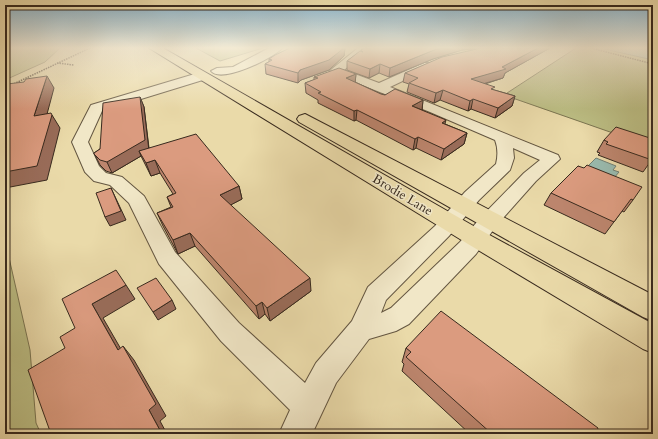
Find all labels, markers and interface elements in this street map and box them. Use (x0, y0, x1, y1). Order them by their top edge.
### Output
street label: Brodie Lane (369, 170, 436, 220)

